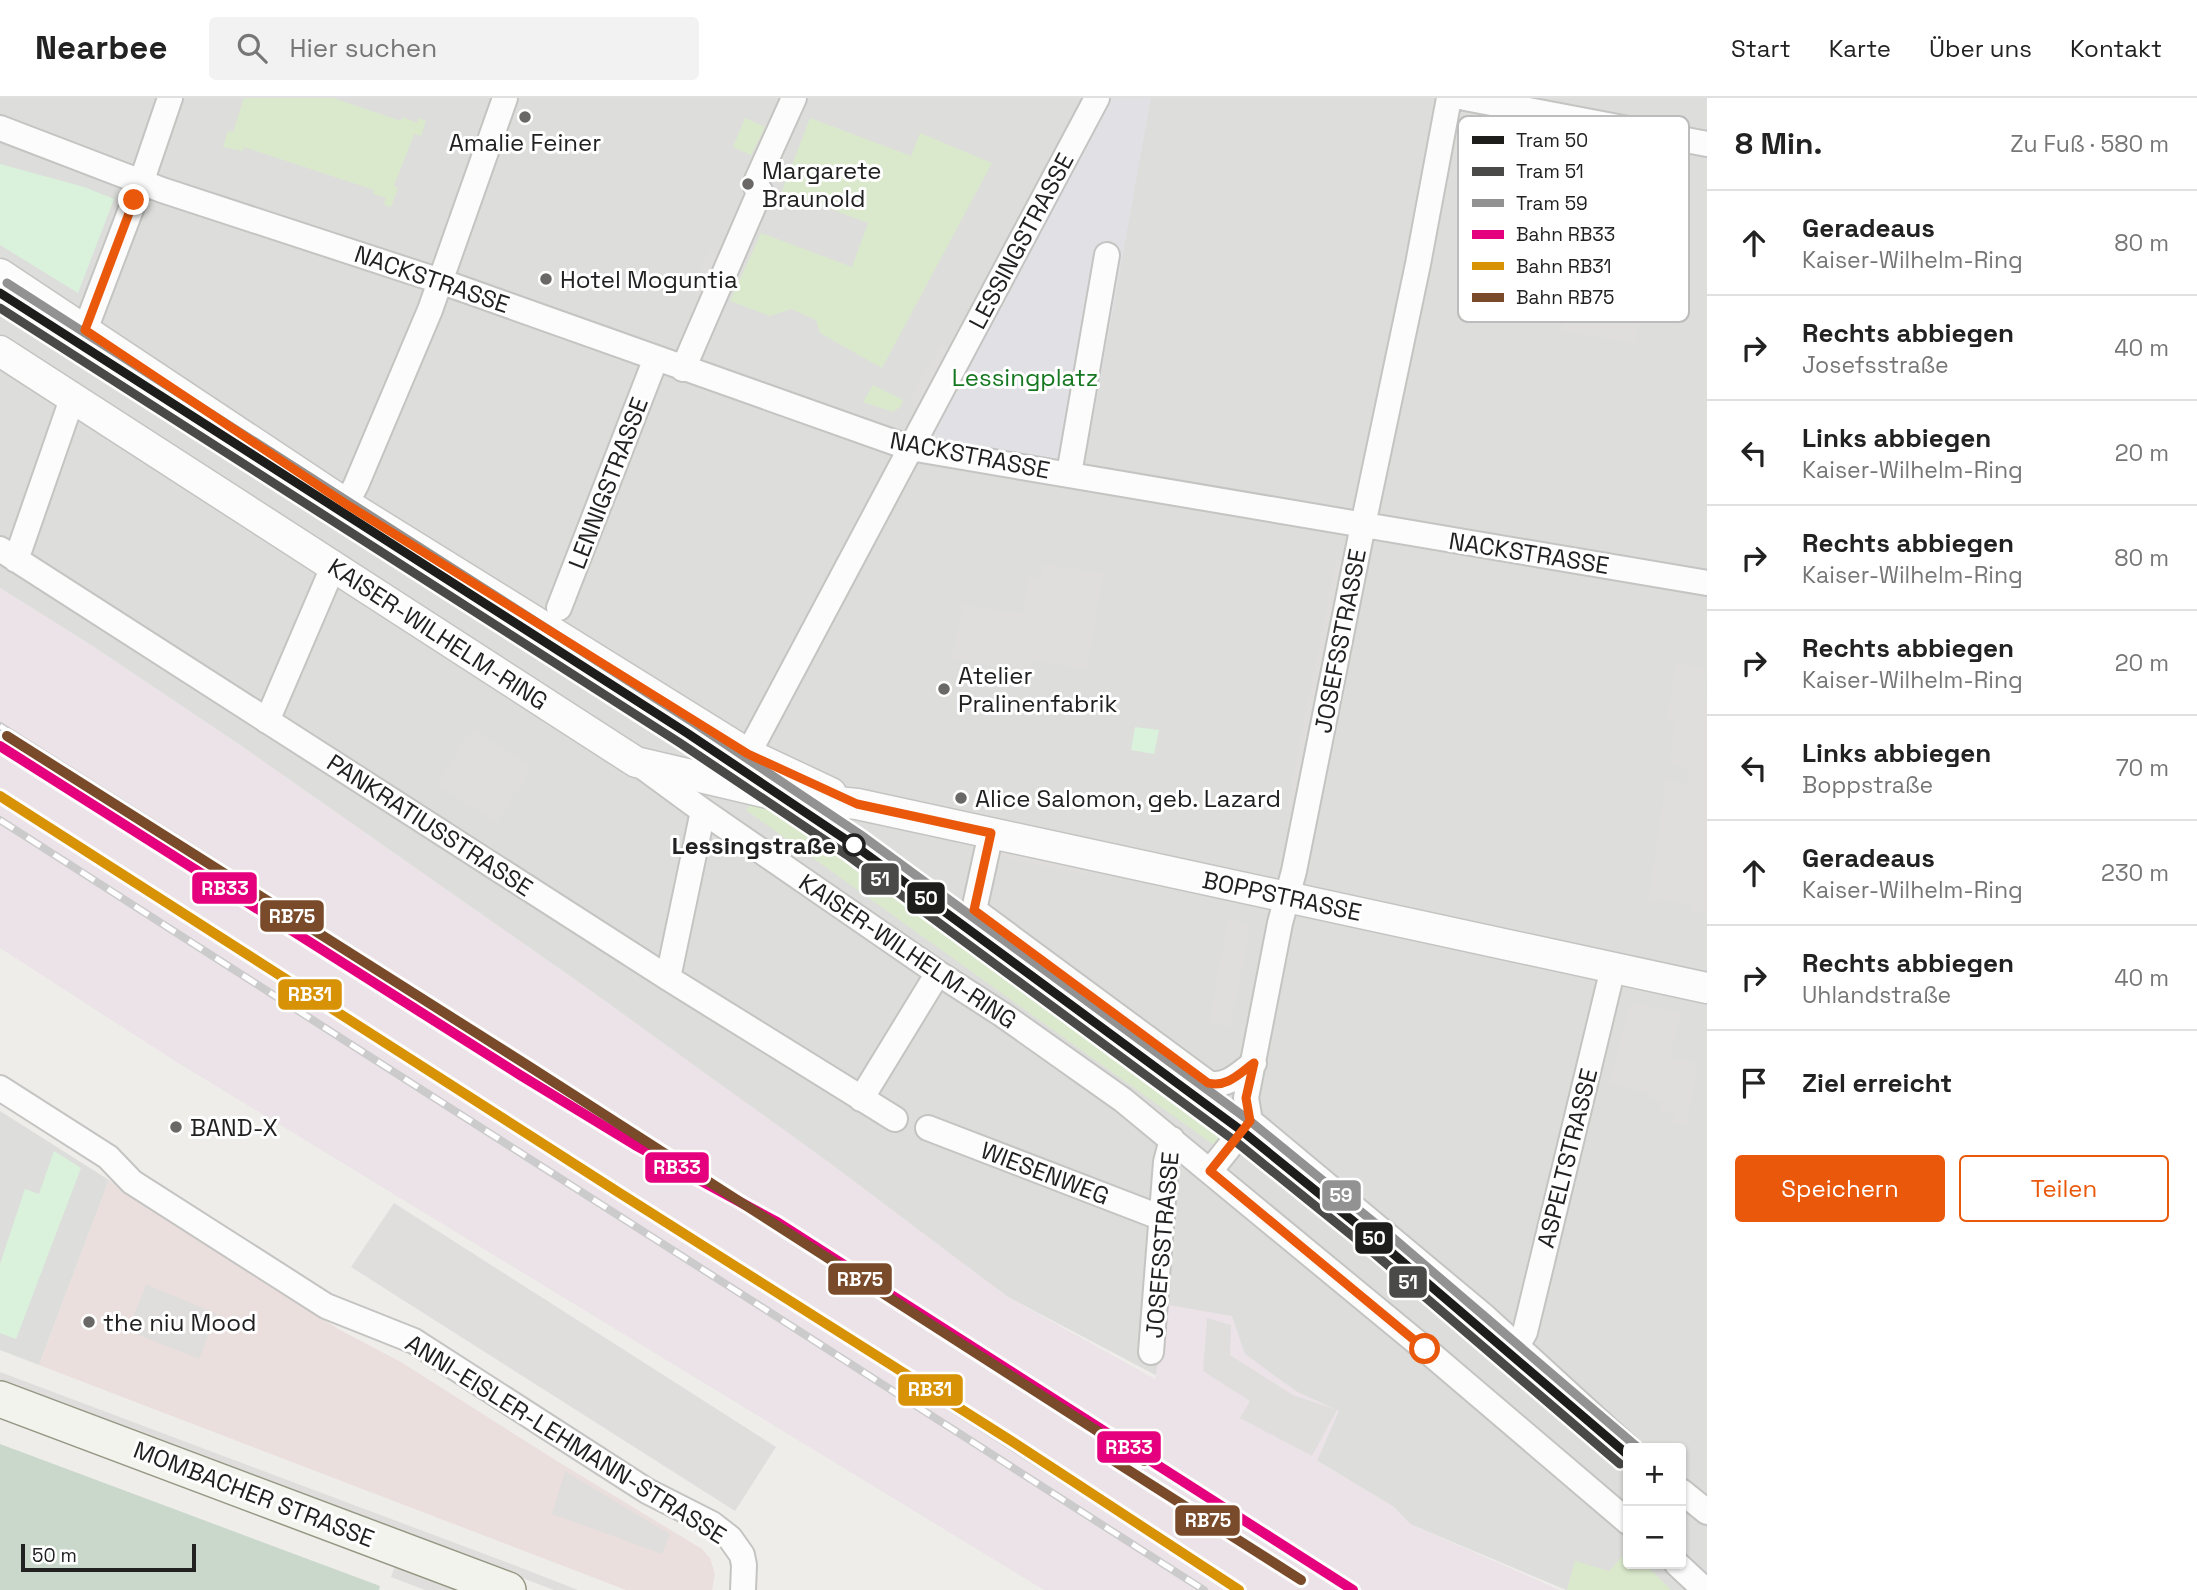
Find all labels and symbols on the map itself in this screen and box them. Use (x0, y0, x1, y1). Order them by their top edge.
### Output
marker: Amalie Feiner (517, 109, 533, 125)
legend (1458, 116, 1689, 322)
place label: Amalie Feiner (449, 127, 601, 158)
text: Tram 50 (1516, 128, 1588, 153)
street label: LESSINGSTRASSE (962, 148, 1080, 334)
place label: Margarete Braunold (762, 155, 882, 214)
text: Tram 51 (1516, 159, 1584, 184)
marker: Margarete Braunold (740, 176, 756, 192)
route end (118, 184, 149, 215)
text: Tram 59 (1516, 191, 1588, 216)
text: Bahn RB33 (1516, 222, 1615, 247)
street label: NACKSTRASSE (350, 238, 514, 320)
text: Bahn RB31 (1516, 254, 1611, 279)
place label: Hotel Moguntia (560, 264, 738, 295)
marker: Hotel Moguntia (538, 271, 554, 287)
text: Bahn RB75 (1516, 285, 1614, 310)
park label: Lessingplatz (952, 362, 1098, 393)
street label: LENNIGSTRASSE (561, 393, 655, 573)
street label: NACKSTRASSE (888, 424, 1052, 486)
street label: NACKSTRASSE (1447, 525, 1611, 581)
street label: JOSEFSSTRASSE (1307, 546, 1373, 736)
street label: KAISER-WILHELM-RING (322, 551, 554, 717)
place label: Atelier Pralinenfabrik (958, 660, 1117, 719)
marker: Atelier Pralinenfabrik (936, 681, 952, 697)
street label: PANKRATIUSSTRASSE (321, 747, 539, 903)
place label: Alice Salomon, geb. Lazard (975, 783, 1281, 814)
marker: Alice Salomon, geb. Lazard (953, 790, 969, 806)
place label: Lessingstraße (672, 830, 836, 861)
marker: Lessingstraße (843, 834, 865, 856)
line badge: 51 (860, 862, 900, 896)
street label: BOPPSTRASSE (1200, 864, 1364, 928)
street label: KAISER-WILHELM-RING (793, 867, 1023, 1035)
text: 51 (870, 867, 890, 892)
line badge: RB33 (191, 871, 258, 905)
text: RB33 (201, 876, 249, 901)
line badge: 50 (906, 881, 946, 915)
text: 50 (914, 886, 938, 911)
line badge: RB75 (259, 899, 325, 933)
text: RB75 (269, 904, 315, 929)
line badge: RB31 (277, 978, 343, 1011)
text: RB31 (288, 982, 332, 1007)
street label: ASPELTSTRASSE (1530, 1065, 1604, 1251)
place label: BAND-X (190, 1112, 278, 1143)
marker: BAND-X (168, 1119, 184, 1135)
street label: WIESENWEG (976, 1134, 1114, 1212)
street label: JOSEFSSTRASSE (1138, 1150, 1186, 1340)
line badge: RB33 (644, 1151, 710, 1184)
text: RB33 (653, 1155, 701, 1180)
line badge: 59 (1321, 1179, 1362, 1212)
text: 59 (1329, 1183, 1353, 1208)
line badge: 50 (1354, 1221, 1394, 1255)
text: 50 (1362, 1226, 1386, 1251)
line badge: RB75 (827, 1262, 893, 1296)
line badge: 51 (1388, 1265, 1428, 1299)
text: RB75 (837, 1267, 883, 1292)
text: 51 (1398, 1270, 1418, 1295)
place label: the niu Mood (103, 1307, 256, 1338)
marker: the niu Mood (81, 1314, 97, 1330)
street label: ANNI-EISLER-LEHMANN-STRASSE (400, 1327, 732, 1551)
route start (1409, 1333, 1440, 1364)
line badge: RB31 (897, 1373, 964, 1407)
text: RB31 (908, 1377, 952, 1402)
line badge: RB33 (1096, 1430, 1162, 1464)
street label: MOMBACHER STRASSE (129, 1434, 379, 1554)
text: RB33 (1105, 1435, 1153, 1460)
line badge: RB75 (1174, 1504, 1241, 1537)
text: RB75 (1185, 1508, 1231, 1533)
scale bar (21, 1541, 196, 1573)

